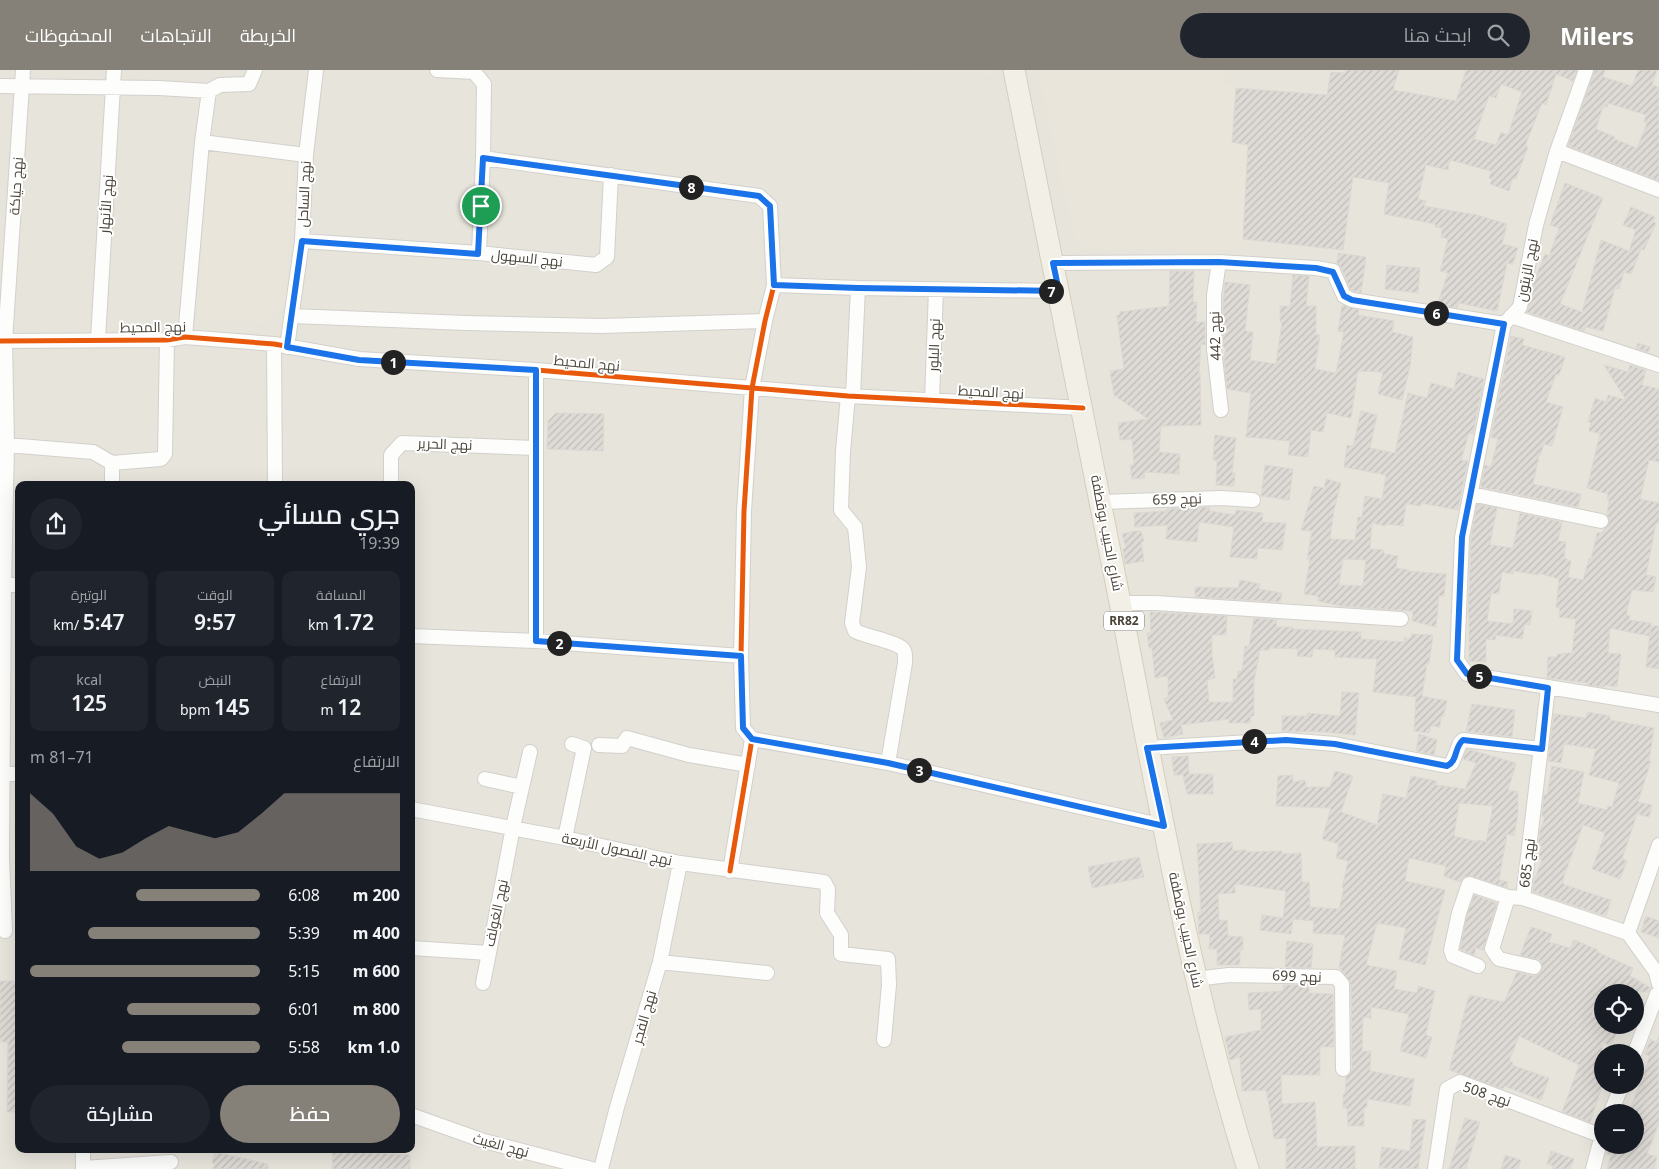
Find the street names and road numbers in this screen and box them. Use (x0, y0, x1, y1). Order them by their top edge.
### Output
street label: نهج حياكة (4, 156, 27, 216)
street label: نهج الساحل (292, 160, 315, 228)
street label: نهج الأنهار (94, 174, 117, 235)
street label: نهج الزيتون (1511, 237, 1542, 303)
street label: نهج السهول (490, 244, 564, 271)
street label: نهج 442 (1204, 311, 1225, 361)
street label: نهج المحيط (120, 316, 186, 337)
street label: نهج البلور (923, 318, 944, 373)
street label: نهج المحيط (553, 350, 621, 375)
street label: نهج المحيط (957, 380, 1025, 403)
street label: نهج الحرير (416, 433, 473, 454)
street label: شارع الحبيب بوقطفة (1087, 473, 1128, 593)
street label: نهج 659 (1152, 488, 1202, 509)
road number: RR82 (1104, 612, 1144, 630)
street label: نهج الفصول الأربعة (560, 828, 674, 869)
street label: نهج 685 (1514, 837, 1539, 889)
street label: شارع الحبيب بوقطفة (1165, 870, 1208, 990)
street label: نهج الغولف (479, 877, 512, 948)
street label: نهج 699 (1272, 965, 1322, 986)
street label: نهج الفجر (627, 988, 660, 1047)
street label: نهج 508 (1461, 1076, 1514, 1111)
street label: نهج الغيث (471, 1128, 531, 1161)

